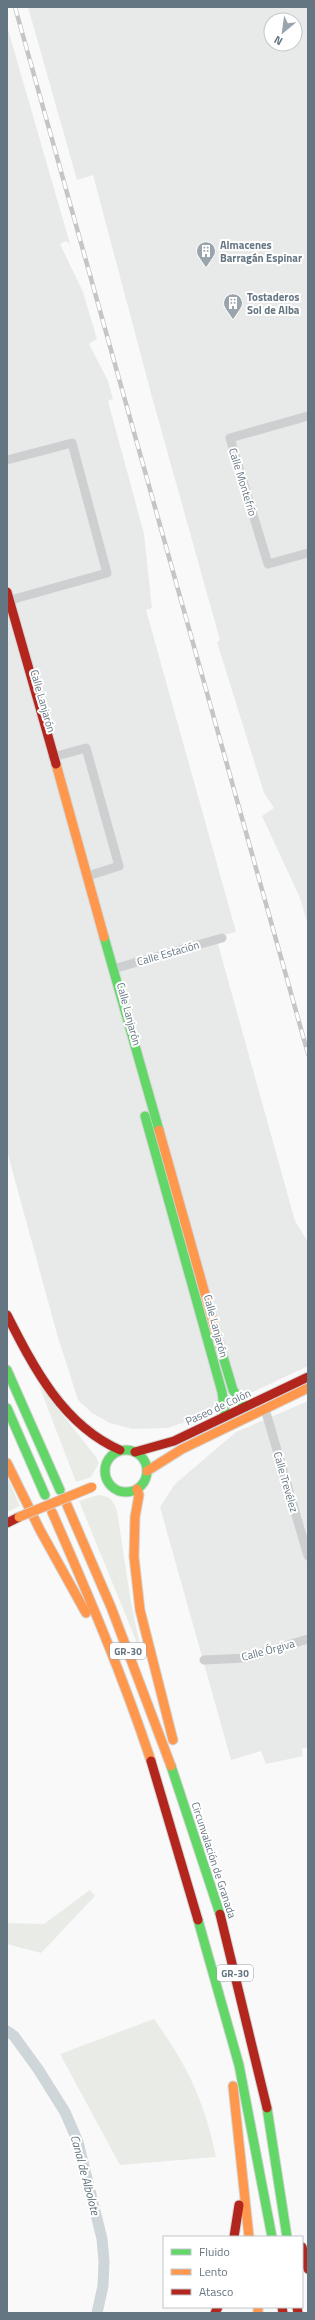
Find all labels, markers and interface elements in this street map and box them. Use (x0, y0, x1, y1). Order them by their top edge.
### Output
north arrow (263, 12, 303, 52)
text: N (271, 32, 285, 50)
place label: Almacenes Barragán Espinar (220, 237, 302, 266)
building icon: Almacenes Barragán Espinar (195, 240, 217, 268)
place label: Tostaderos Sol de Alba (247, 289, 300, 318)
building icon: Tostaderos Sol de Alba (222, 292, 244, 320)
street label: Calle Montefrío (225, 446, 261, 518)
street label: Calle Lanjarón (26, 668, 60, 734)
street label: Calle Estación (135, 936, 201, 970)
street label: Calle Lanjarón (113, 981, 145, 1047)
street label: Calle Lanjarón (200, 1293, 232, 1359)
street label: Paseo de Colón (183, 1385, 253, 1429)
street label: Calle Trevélez (270, 1450, 302, 1514)
street label: Calle Órgiva (240, 1635, 297, 1665)
road number: GR-30 (110, 1643, 146, 1659)
street label: Circunvalación de Granada (188, 1800, 241, 1921)
road number: GR-30 (217, 1965, 253, 1981)
water label: Canal de Albolote (66, 2133, 106, 2218)
legend (163, 2236, 303, 2308)
text: Fluido (199, 2242, 230, 2261)
text: Lento (199, 2262, 228, 2281)
text: Atasco (199, 2282, 233, 2301)

